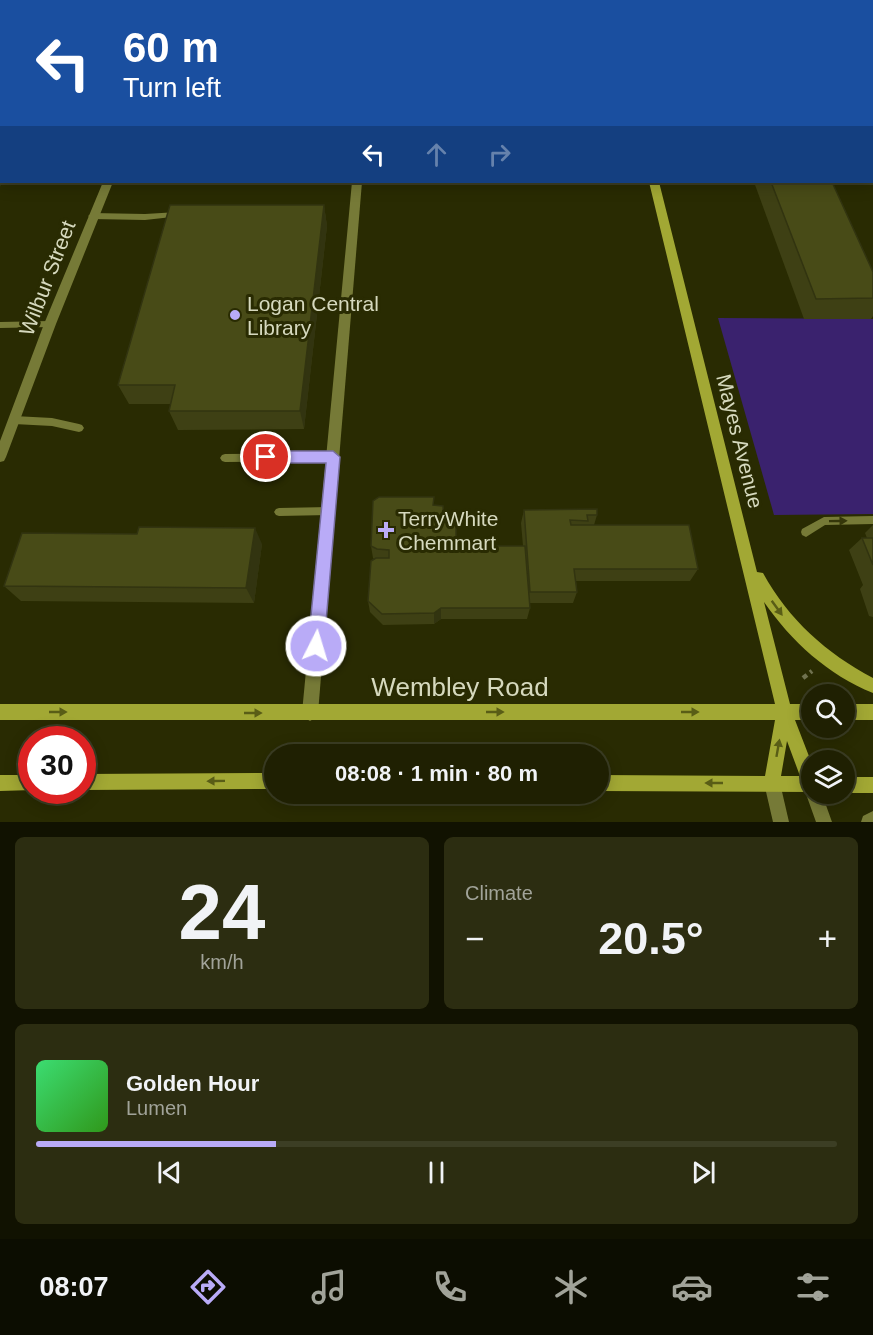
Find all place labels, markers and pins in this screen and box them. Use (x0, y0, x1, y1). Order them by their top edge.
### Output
place label: Logan Central Library (247, 292, 379, 339)
marker: Logan Central Library (228, 308, 242, 322)
pin (240, 431, 291, 482)
place label: TerryWhite Chemmart (398, 507, 498, 554)
marker: TerryWhite Chemmart (379, 523, 393, 537)

